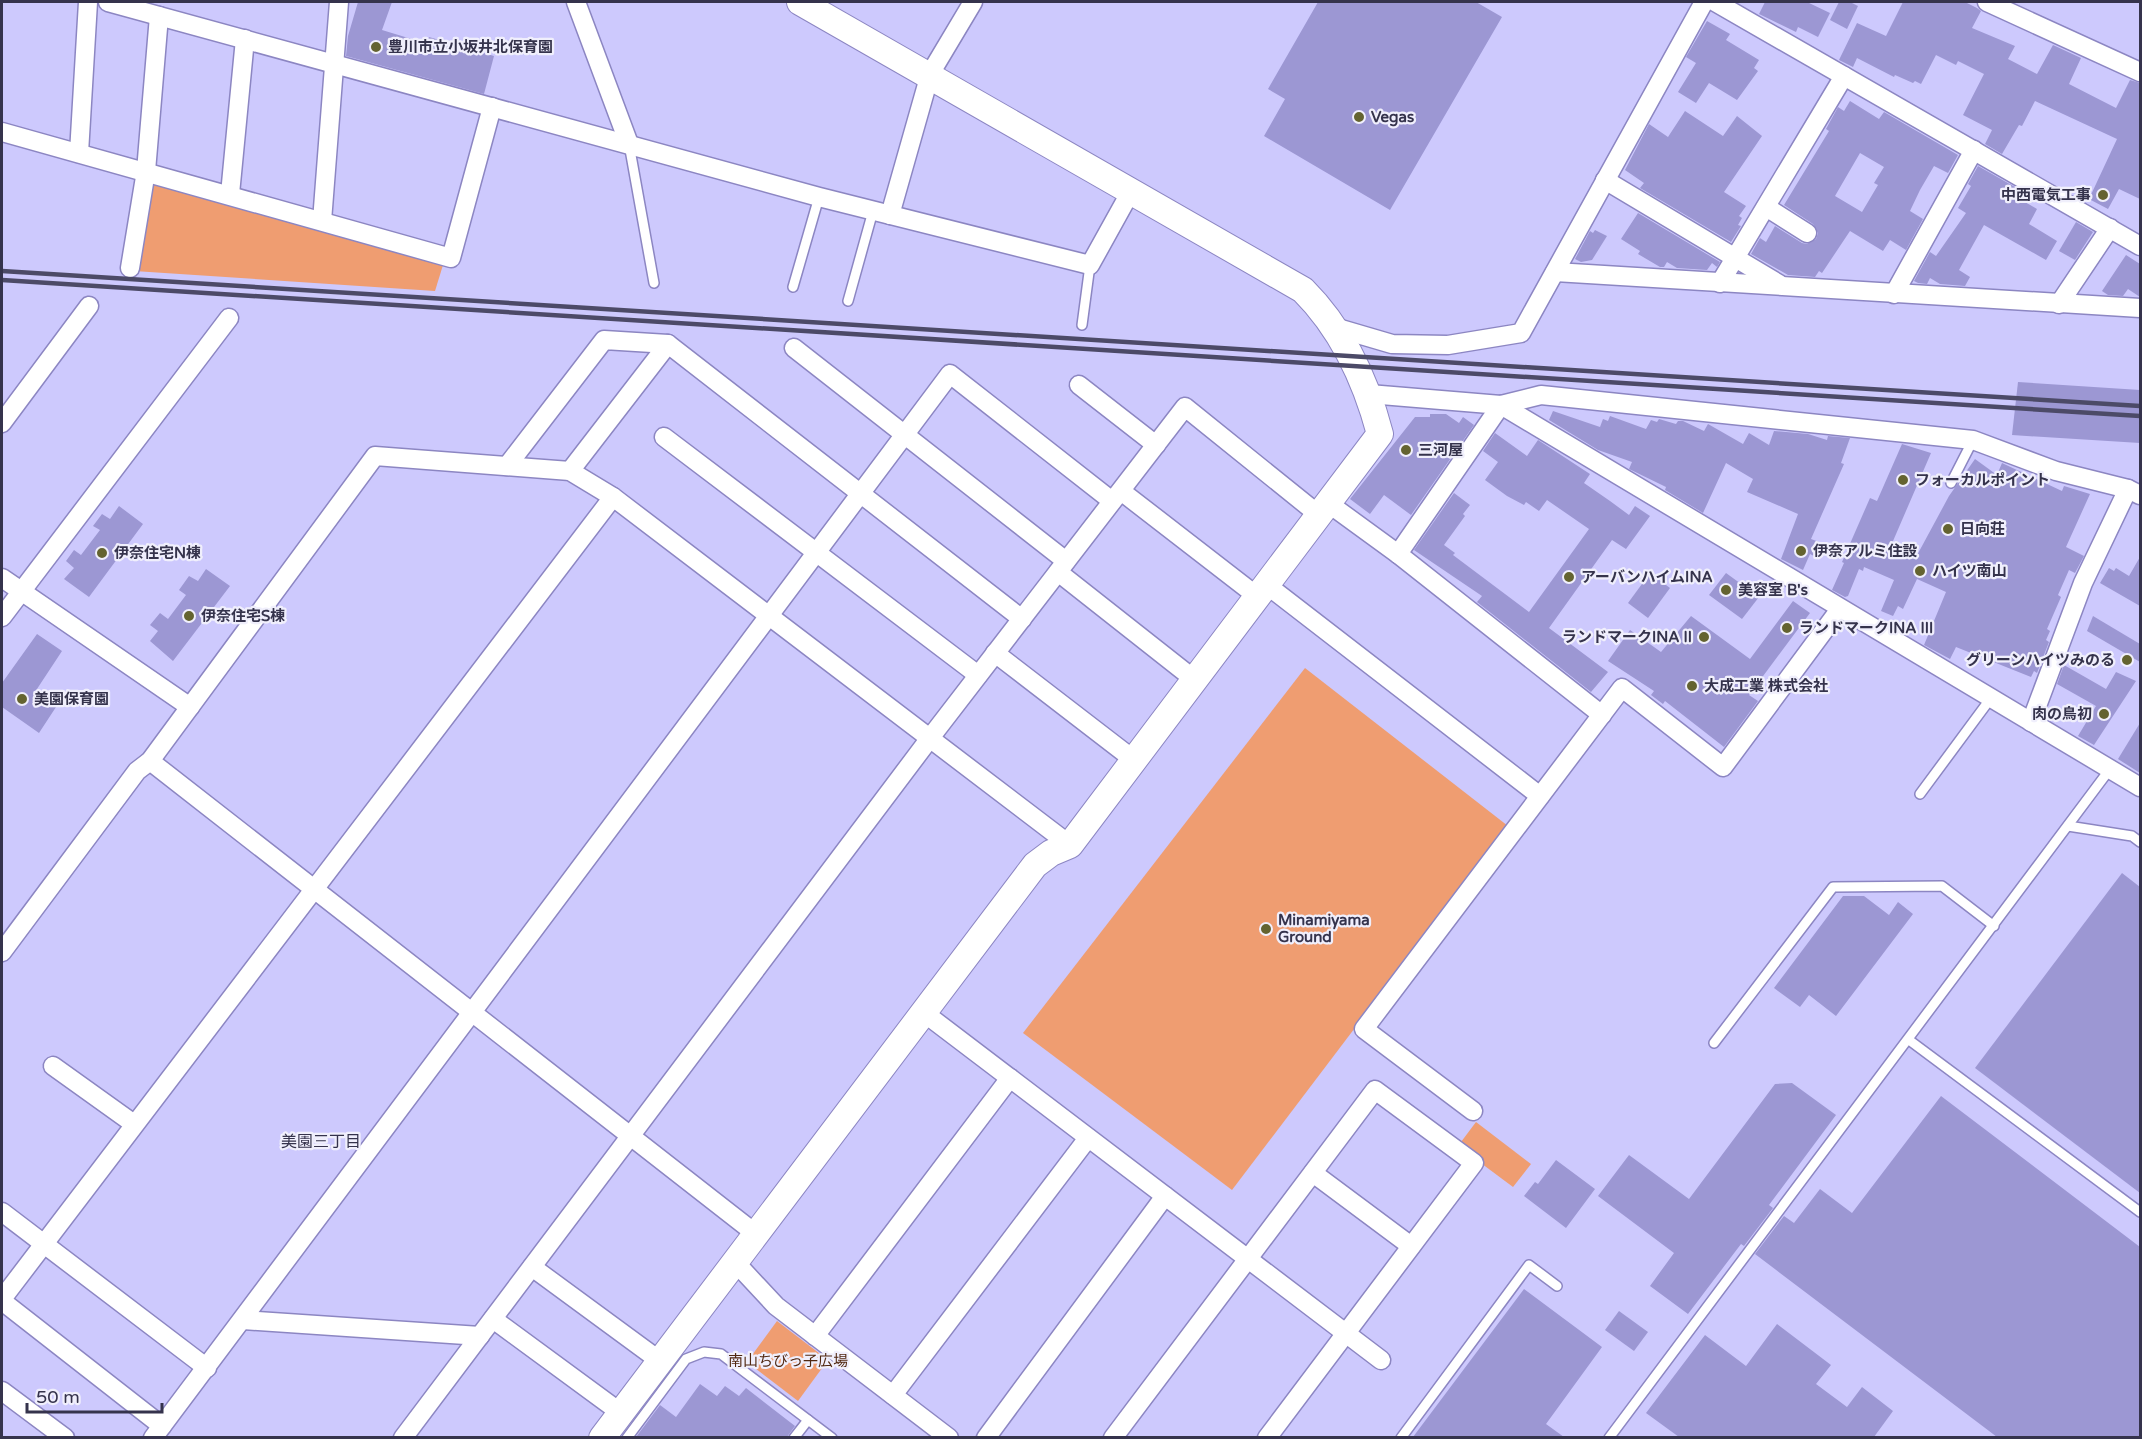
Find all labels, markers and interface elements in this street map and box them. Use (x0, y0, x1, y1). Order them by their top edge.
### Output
place label: 豊川市立小坂井北保育園 (388, 38, 553, 56)
marker: 豊川市立小坂井北保育園 (369, 40, 383, 54)
place label: Vegas (1371, 108, 1414, 127)
marker: Vegas (1352, 110, 1366, 124)
place label: 中西電気工事 (2001, 186, 2091, 204)
marker: 中西電気工事 (2096, 188, 2110, 202)
place label: 三河屋 (1418, 441, 1463, 459)
marker: 三河屋 (1399, 443, 1413, 457)
place label: フォーカルポイント (1915, 471, 2050, 489)
marker: フォーカルポイント (1896, 473, 1910, 487)
place label: 日向荘 (1960, 520, 2005, 538)
marker: 日向荘 (1941, 522, 1955, 536)
place label: 伊奈アルミ住設 (1813, 542, 1918, 560)
place label: 伊奈住宅N棟 (114, 544, 201, 562)
marker: 伊奈アルミ住設 (1794, 544, 1808, 558)
marker: 伊奈住宅N棟 (95, 546, 109, 560)
place label: ハイツ南山 (1932, 562, 2007, 580)
marker: ハイツ南山 (1913, 564, 1927, 578)
place label: アーバンハイムINA (1581, 568, 1713, 586)
marker: アーバンハイムINA (1562, 570, 1576, 584)
place label: 美容室 B's (1738, 581, 1808, 599)
marker: 美容室 B's (1719, 583, 1733, 597)
place label: 伊奈住宅S棟 (201, 607, 285, 625)
marker: 伊奈住宅S棟 (182, 609, 196, 623)
place label: ランドマークINA III (1799, 619, 1933, 637)
marker: ランドマークINA III (1780, 621, 1794, 635)
place label: ランドマークINA II (1562, 628, 1692, 646)
marker: ランドマークINA II (1697, 630, 1711, 644)
place label: グリーンハイツみのる (1966, 651, 2115, 669)
marker: グリーンハイツみのる (2120, 653, 2134, 667)
place label: 大成工業 株式会社 (1704, 677, 1828, 695)
marker: 大成工業 株式会社 (1685, 679, 1699, 693)
place label: 美園保育園 (34, 690, 109, 708)
marker: 美園保育園 (15, 692, 29, 706)
place label: 肉の鳥初 (2032, 705, 2092, 723)
marker: 肉の鳥初 (2097, 707, 2111, 721)
place label: Minamiyama Ground (1278, 911, 1370, 946)
marker: Minamiyama Ground (1259, 922, 1273, 936)
district label: 美園三丁目 (281, 1132, 361, 1152)
park label: 南山ちびっ子広場 (728, 1352, 848, 1370)
scale bar (27, 1376, 162, 1414)
text: 50 m (36, 1386, 80, 1408)

